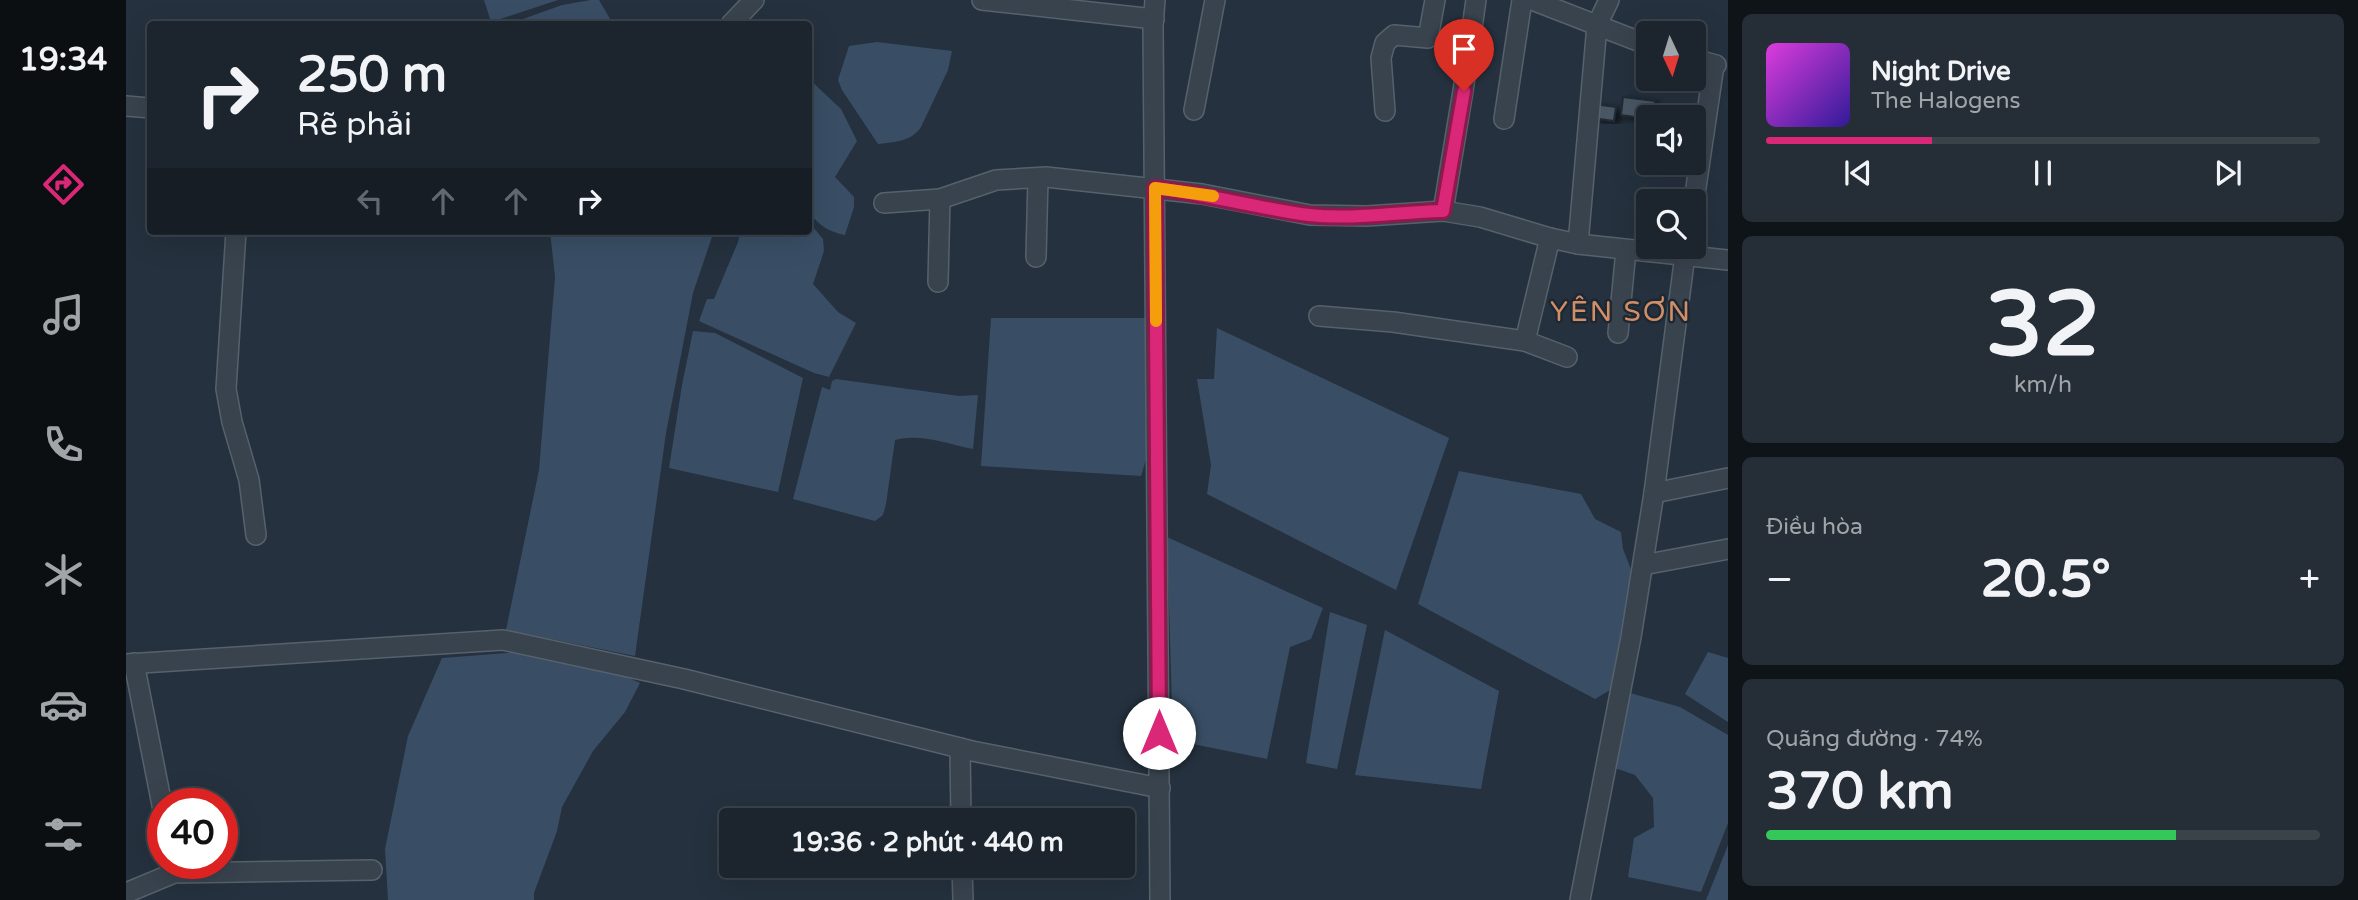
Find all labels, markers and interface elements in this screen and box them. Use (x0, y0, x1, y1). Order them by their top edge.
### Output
pin (1434, 19, 1494, 91)
north arrow (1636, 21, 1706, 91)
map controls (1636, 21, 1706, 259)
icon: arrive (1445, 30, 1483, 68)
text: 19:34 (19, 41, 107, 79)
text: 250 m (297, 46, 447, 105)
icon: right (182, 49, 273, 140)
text: Night Drive (1871, 56, 2011, 87)
text: The Halogens (1871, 87, 2020, 115)
button: sound (1636, 105, 1706, 175)
text: Rẽ phải (297, 106, 412, 144)
icon: previous (1839, 154, 1877, 192)
icon: pause (2024, 154, 2062, 192)
icon: next (2209, 154, 2247, 192)
icon: directions (39, 160, 88, 209)
icon: left (351, 182, 389, 220)
icon: ahead (424, 182, 462, 220)
icon: ahead (497, 182, 535, 220)
icon: right (570, 182, 608, 220)
button: search (1636, 189, 1706, 259)
text: 32 (1986, 270, 2100, 380)
icon: music (39, 290, 88, 339)
district label: YÊN SƠN (1550, 295, 1692, 329)
text: km/h (2014, 371, 2072, 399)
icon: phone (39, 420, 88, 469)
text: Điều hòa (1766, 513, 1863, 541)
text: 20.5° (1981, 548, 2111, 611)
icon: climate (39, 550, 88, 599)
text: − (1766, 557, 1793, 603)
text: + (2299, 557, 2320, 603)
icon: car (39, 680, 88, 729)
position arrow (1122, 696, 1196, 770)
text: Quãng đường · 74% (1766, 725, 1983, 753)
text: 370 km (1766, 760, 1954, 823)
speed limit sign: 40 (147, 788, 238, 879)
icon: filters (39, 810, 88, 859)
text: 19:36 · 2 phút · 440 m (790, 827, 1064, 858)

